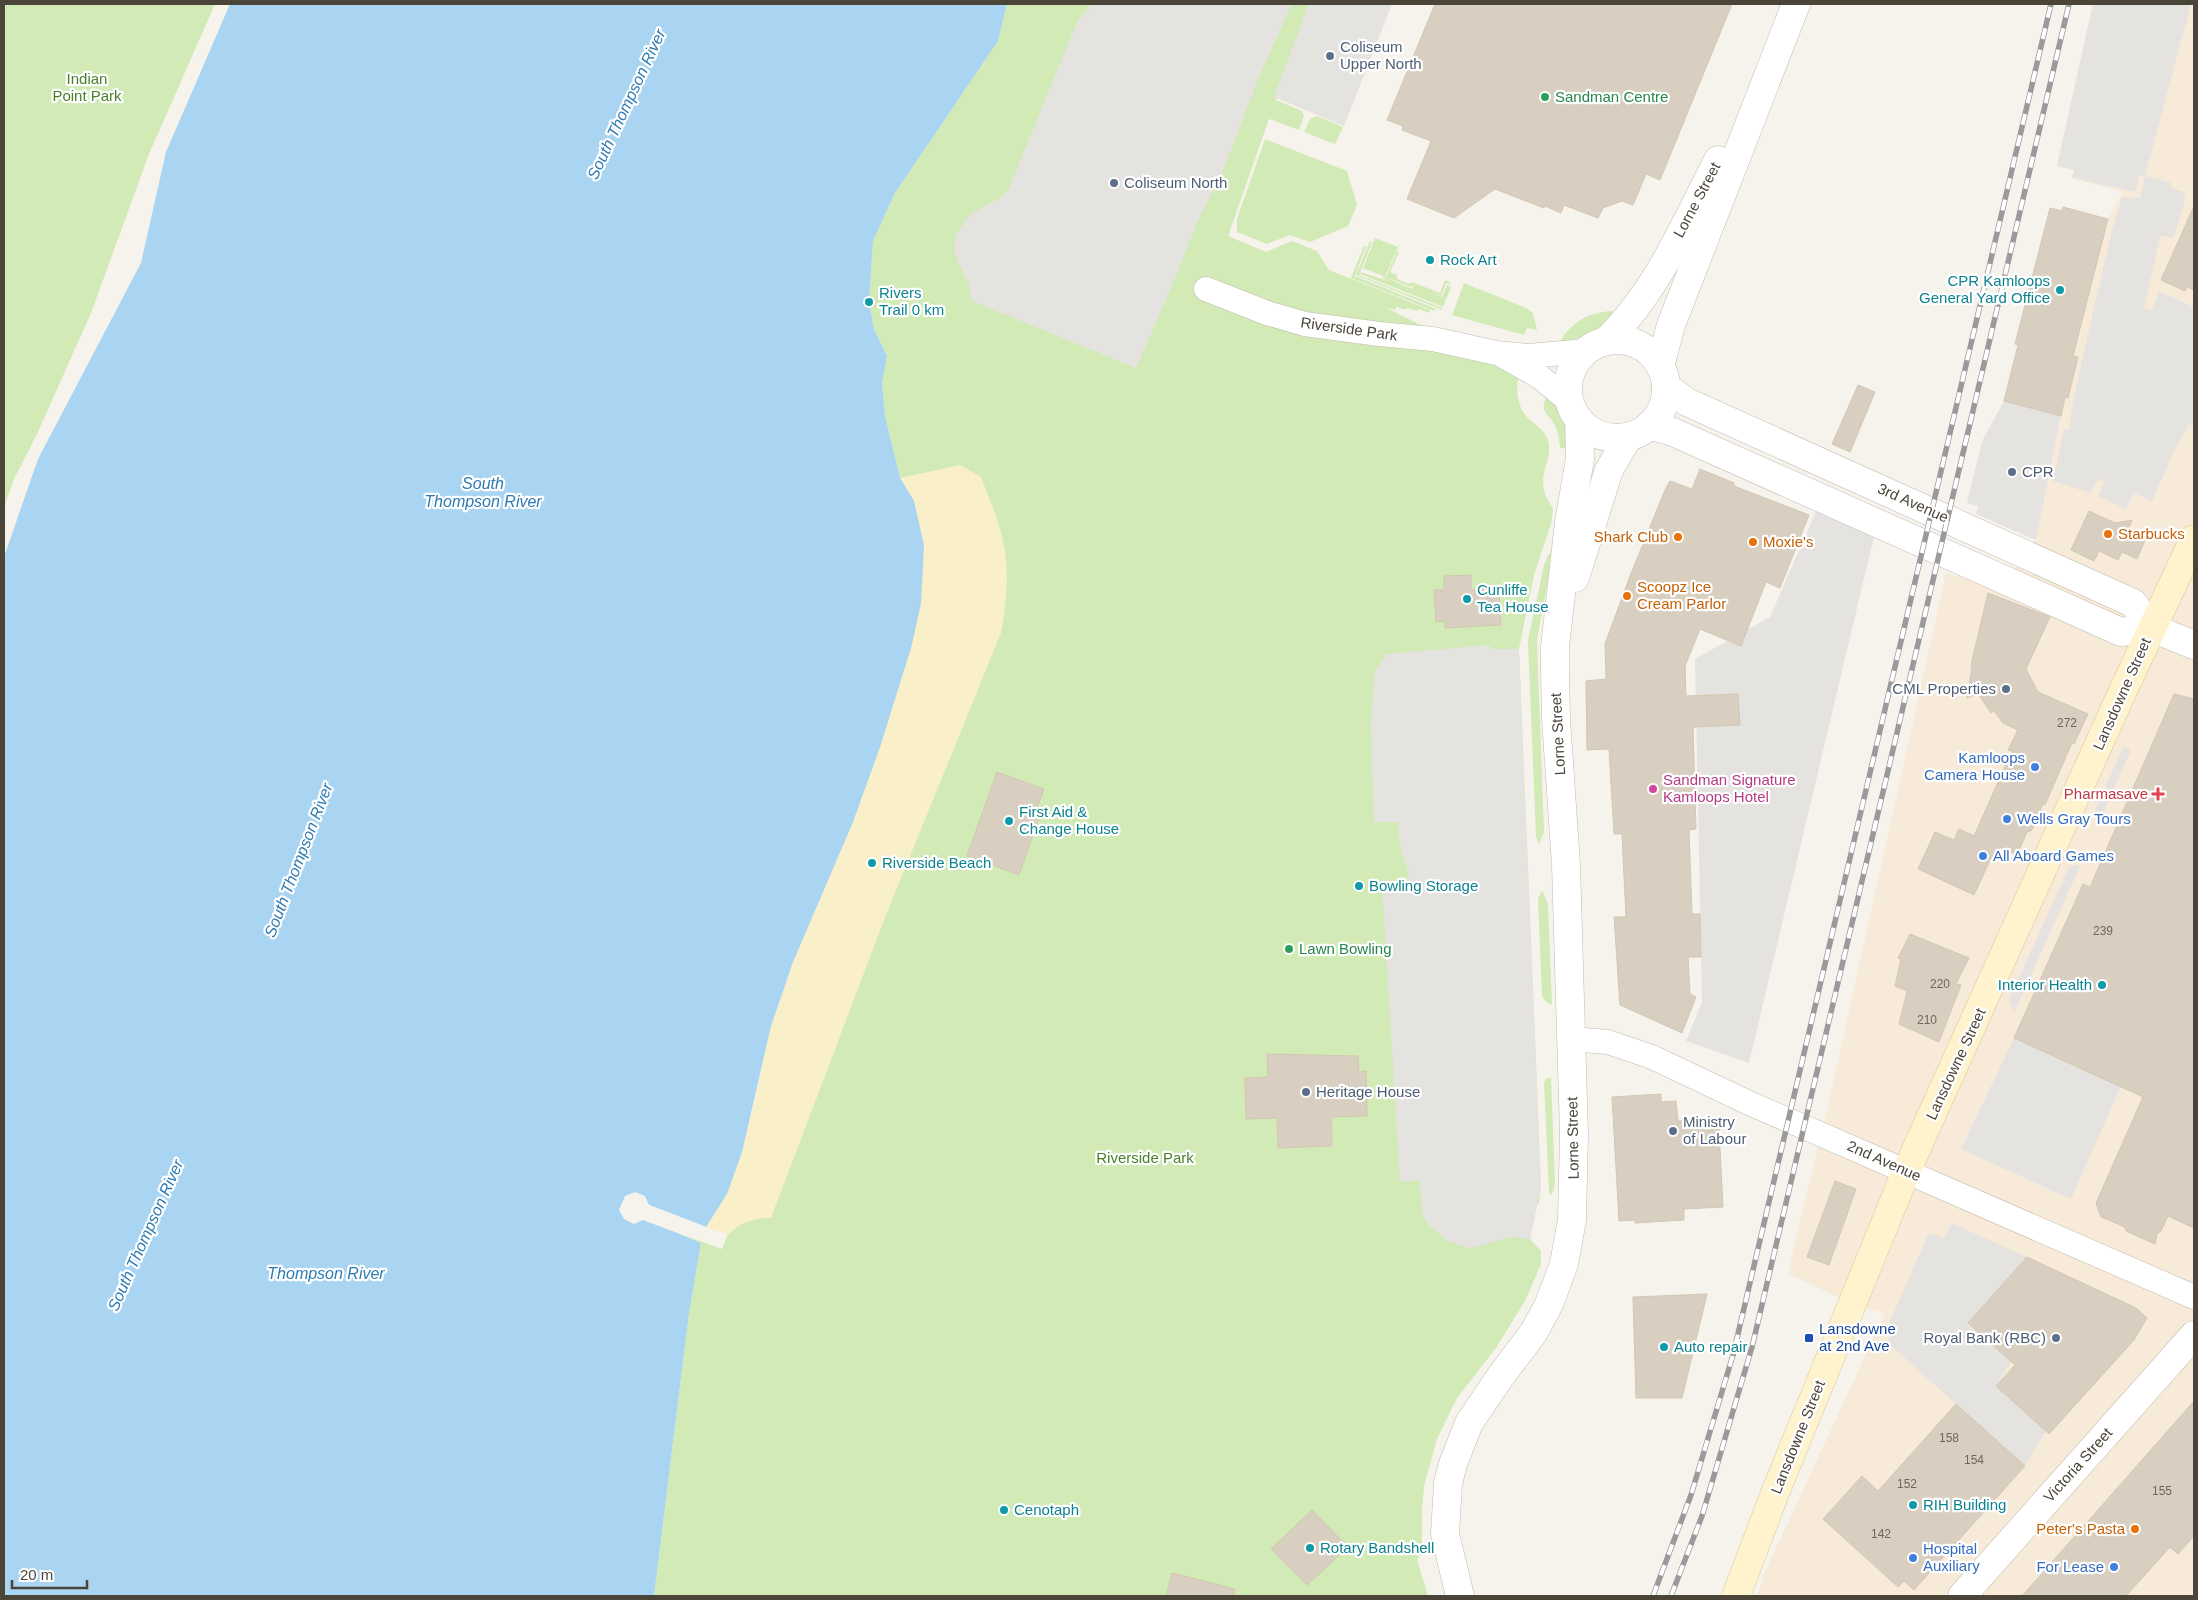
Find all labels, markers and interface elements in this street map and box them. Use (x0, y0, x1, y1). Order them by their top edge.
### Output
water label: South Thompson River (584, 26, 669, 182)
place label: Coliseum Upper North (1340, 38, 1422, 72)
marker: Coliseum Upper North (1324, 50, 1336, 62)
park label: Indian Point Park (52, 70, 122, 104)
place label: Sandman Centre (1555, 88, 1668, 105)
marker: Sandman Centre (1539, 91, 1551, 103)
street label: Lorne Street (1670, 159, 1724, 240)
place label: Coliseum North (1124, 174, 1227, 191)
marker: Coliseum North (1108, 177, 1120, 189)
place label: Rock Art (1440, 251, 1498, 268)
marker: Rock Art (1424, 254, 1436, 266)
place label: CPR Kamloops General Yard Office (1919, 272, 2050, 306)
place label: Rivers Trail 0 km (879, 284, 944, 318)
marker: CPR Kamloops General Yard Office (2054, 284, 2066, 296)
marker: Rivers Trail 0 km (863, 296, 875, 308)
street label: Riverside Park (1300, 313, 1399, 344)
place label: CPR (2022, 463, 2054, 480)
marker: CPR (2006, 466, 2018, 478)
water label: South Thompson River (424, 475, 542, 510)
street label: 3rd Avenue (1875, 479, 1951, 526)
place label: Starbucks (2118, 525, 2185, 542)
place label: Shark Club (1594, 528, 1668, 545)
marker: Starbucks (2102, 528, 2114, 540)
marker: Shark Club (1672, 531, 1684, 543)
place label: Moxie's (1763, 533, 1813, 550)
marker: Moxie's (1747, 536, 1759, 548)
place label: Scoopz Ice Cream Parlor (1637, 578, 1726, 612)
place label: Cunliffe Tea House (1477, 581, 1549, 615)
marker: Scoopz Ice Cream Parlor (1621, 590, 1633, 602)
marker: Cunliffe Tea House (1461, 593, 1473, 605)
street label: Lansdowne Street (2089, 634, 2154, 752)
place label: CML Properties (1892, 680, 1996, 697)
marker: CML Properties (2000, 683, 2012, 695)
street label: Lorne Street (1547, 692, 1568, 776)
house number: 272 (2057, 716, 2077, 730)
place label: Kamloops Camera House (1924, 749, 2025, 783)
marker: Kamloops Camera House (2029, 761, 2041, 773)
place label: Sandman Signature Kamloops Hotel (1663, 771, 1796, 805)
water label: South Thompson River (261, 780, 336, 940)
marker: Sandman Signature Kamloops Hotel (1647, 783, 1659, 795)
place label: Pharmasave (2064, 785, 2148, 802)
marker: Pharmasave (2152, 788, 2164, 800)
place label: First Aid & Change House (1019, 803, 1119, 837)
place label: Wells Gray Tours (2017, 810, 2131, 827)
marker: Wells Gray Tours (2001, 813, 2013, 825)
marker: First Aid & Change House (1003, 815, 1015, 827)
place label: All Aboard Games (1993, 847, 2114, 864)
marker: All Aboard Games (1977, 850, 1989, 862)
place label: Riverside Beach (882, 854, 991, 871)
marker: Riverside Beach (866, 857, 878, 869)
place label: Bowling Storage (1369, 877, 1478, 894)
marker: Bowling Storage (1353, 880, 1365, 892)
house number: 239 (2093, 924, 2113, 938)
place label: Lawn Bowling (1299, 940, 1392, 957)
marker: Lawn Bowling (1283, 943, 1295, 955)
place label: Interior Health (1998, 976, 2092, 993)
house number: 220 (1930, 977, 1950, 991)
marker: Interior Health (2096, 979, 2108, 991)
street label: Lansdowne Street (1922, 1005, 1989, 1122)
house number: 210 (1917, 1013, 1937, 1027)
place label: Heritage House (1316, 1083, 1420, 1100)
marker: Heritage House (1300, 1086, 1312, 1098)
street label: Lorne Street (1563, 1096, 1582, 1179)
place label: Ministry of Labour (1683, 1113, 1746, 1147)
marker: Ministry of Labour (1667, 1125, 1679, 1137)
street label: 2nd Avenue (1845, 1137, 1924, 1184)
park label: Riverside Park (1096, 1149, 1194, 1166)
water label: South Thompson River (104, 1156, 187, 1313)
water label: Thompson River (267, 1265, 385, 1282)
place label: Lansdowne at 2nd Ave (1819, 1320, 1896, 1354)
place label: Royal Bank (RBC) (1923, 1329, 2046, 1346)
marker: Lansdowne at 2nd Ave (1803, 1332, 1815, 1344)
marker: Royal Bank (RBC) (2050, 1332, 2062, 1344)
place label: Auto repair (1674, 1338, 1747, 1355)
marker: Auto repair (1658, 1341, 1670, 1353)
street label: Lansdowne Street (1767, 1377, 1828, 1496)
street label: Victoria Street (2040, 1423, 2116, 1505)
house number: 158 (1939, 1431, 1959, 1445)
house number: 154 (1964, 1453, 1984, 1467)
house number: 152 (1897, 1477, 1917, 1491)
house number: 155 (2152, 1484, 2172, 1498)
place label: RIH Building (1923, 1496, 2006, 1513)
marker: RIH Building (1907, 1499, 1919, 1511)
place label: Cenotaph (1014, 1501, 1079, 1518)
marker: Cenotaph (998, 1504, 1010, 1516)
place label: Peter's Pasta (2036, 1520, 2126, 1537)
marker: Peter's Pasta (2129, 1523, 2141, 1535)
house number: 142 (1871, 1527, 1891, 1541)
place label: Rotary Bandshell (1320, 1539, 1434, 1556)
place label: Hospital Auxiliary (1923, 1540, 1980, 1574)
marker: Rotary Bandshell (1304, 1542, 1316, 1554)
marker: Hospital Auxiliary (1907, 1552, 1919, 1564)
scale bar (12, 1558, 88, 1590)
place label: For Lease (2036, 1558, 2104, 1575)
marker: For Lease (2108, 1561, 2120, 1573)
text: 20 m (20, 1566, 53, 1583)

